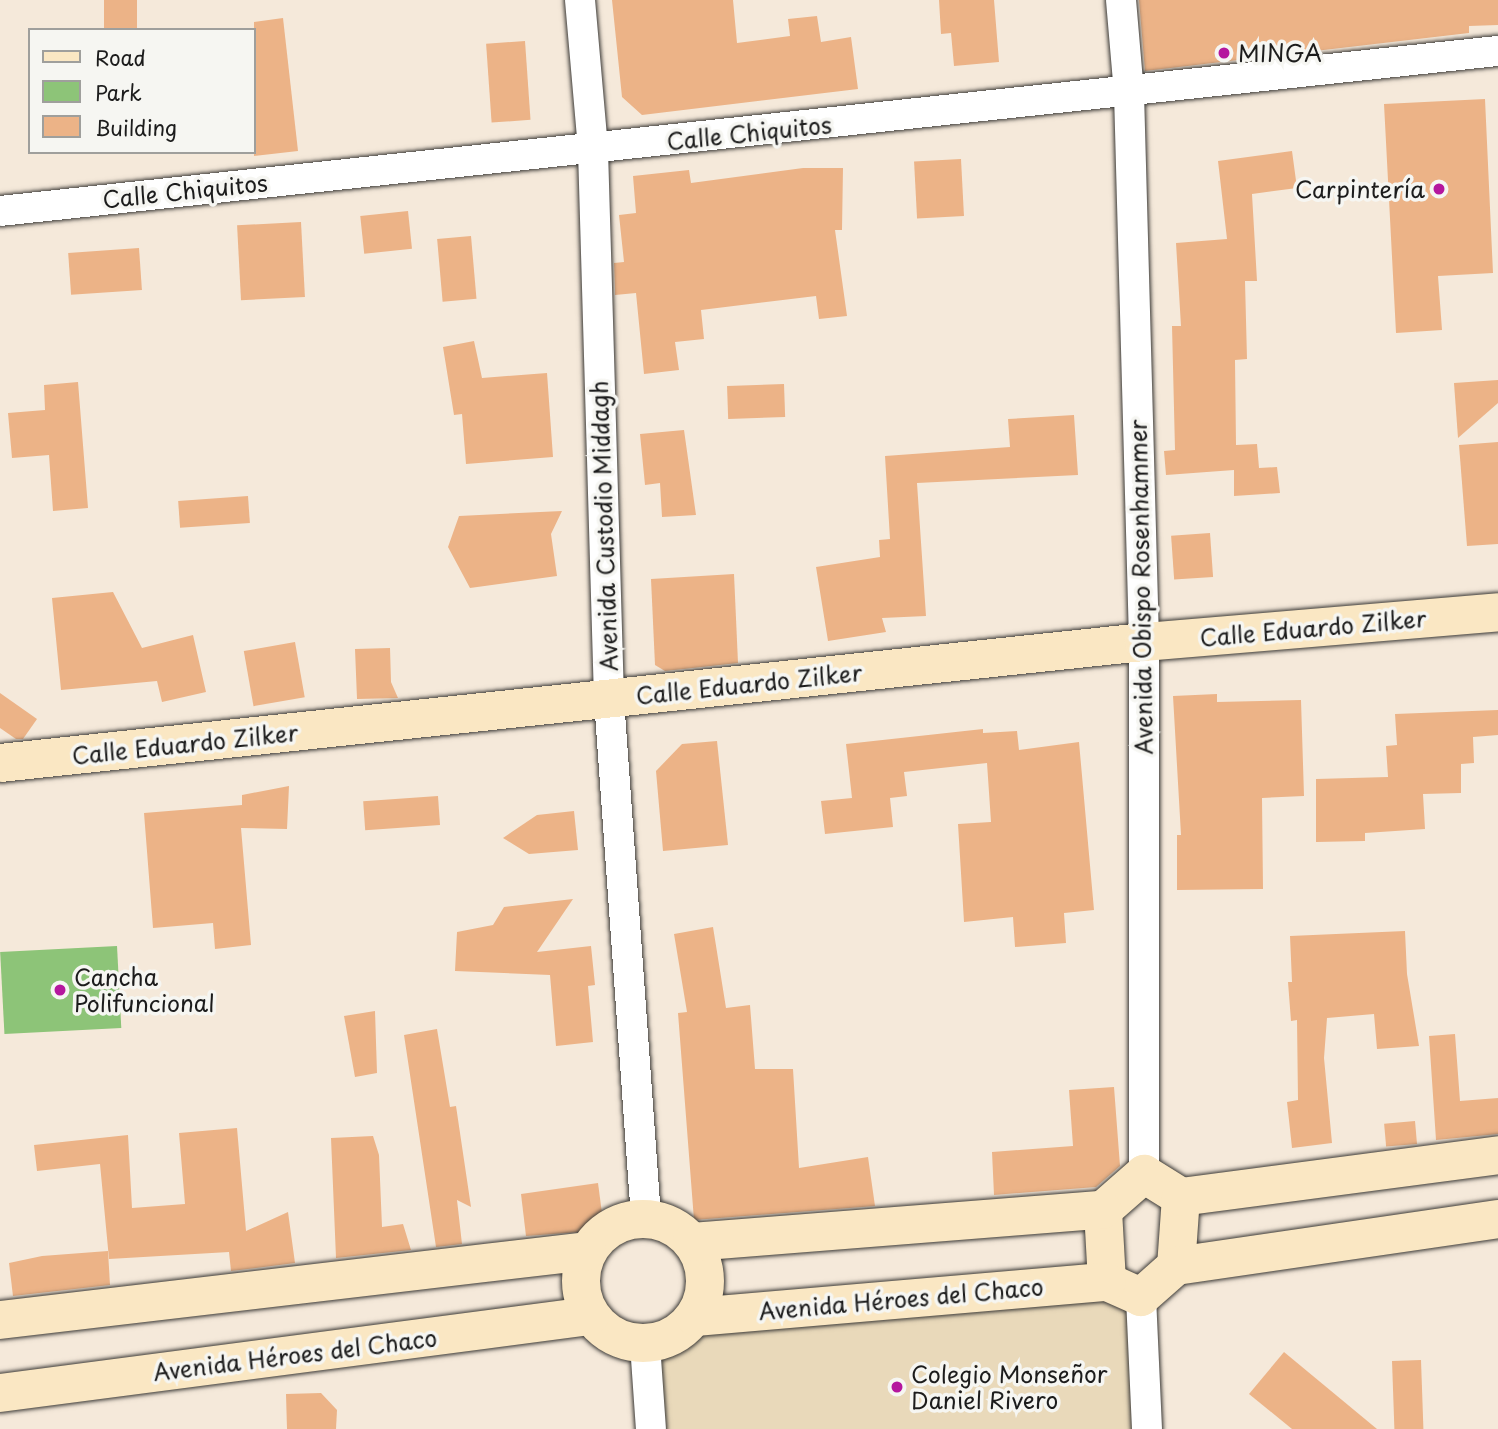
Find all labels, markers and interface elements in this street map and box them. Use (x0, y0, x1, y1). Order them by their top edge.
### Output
legend (28, 28, 256, 154)
place label: MINGA (1238, 39, 1322, 67)
text: Road (95, 41, 146, 73)
marker: MINGA (1216, 45, 1232, 61)
text: Park (95, 76, 142, 108)
text: Building (95, 111, 177, 143)
street label: Calle Chiquitos (665, 111, 833, 155)
street label: Calle Chiquitos (101, 169, 269, 213)
place label: Carpintería (1295, 175, 1425, 203)
marker: Carpintería (1431, 181, 1447, 197)
street label: Avenida Custodio Middagh (585, 379, 623, 673)
street label: Avenida Obispo Rosenhammer (1124, 419, 1158, 755)
street label: Calle Eduardo Zilker (1198, 604, 1428, 652)
street label: Calle Eduardo Zilker (634, 658, 864, 710)
street label: Calle Eduardo Zilker (70, 718, 300, 770)
place label: Cancha Polifuncional (74, 963, 215, 1017)
marker: Cancha Polifuncional (52, 982, 68, 998)
street label: Avenida Héroes del Chaco (757, 1273, 1045, 1325)
street label: Avenida Héroes del Chaco (151, 1324, 439, 1386)
place label: Colegio Monseñor Daniel Rivero (911, 1360, 1109, 1414)
marker: Colegio Monseñor Daniel Rivero (889, 1379, 905, 1395)

